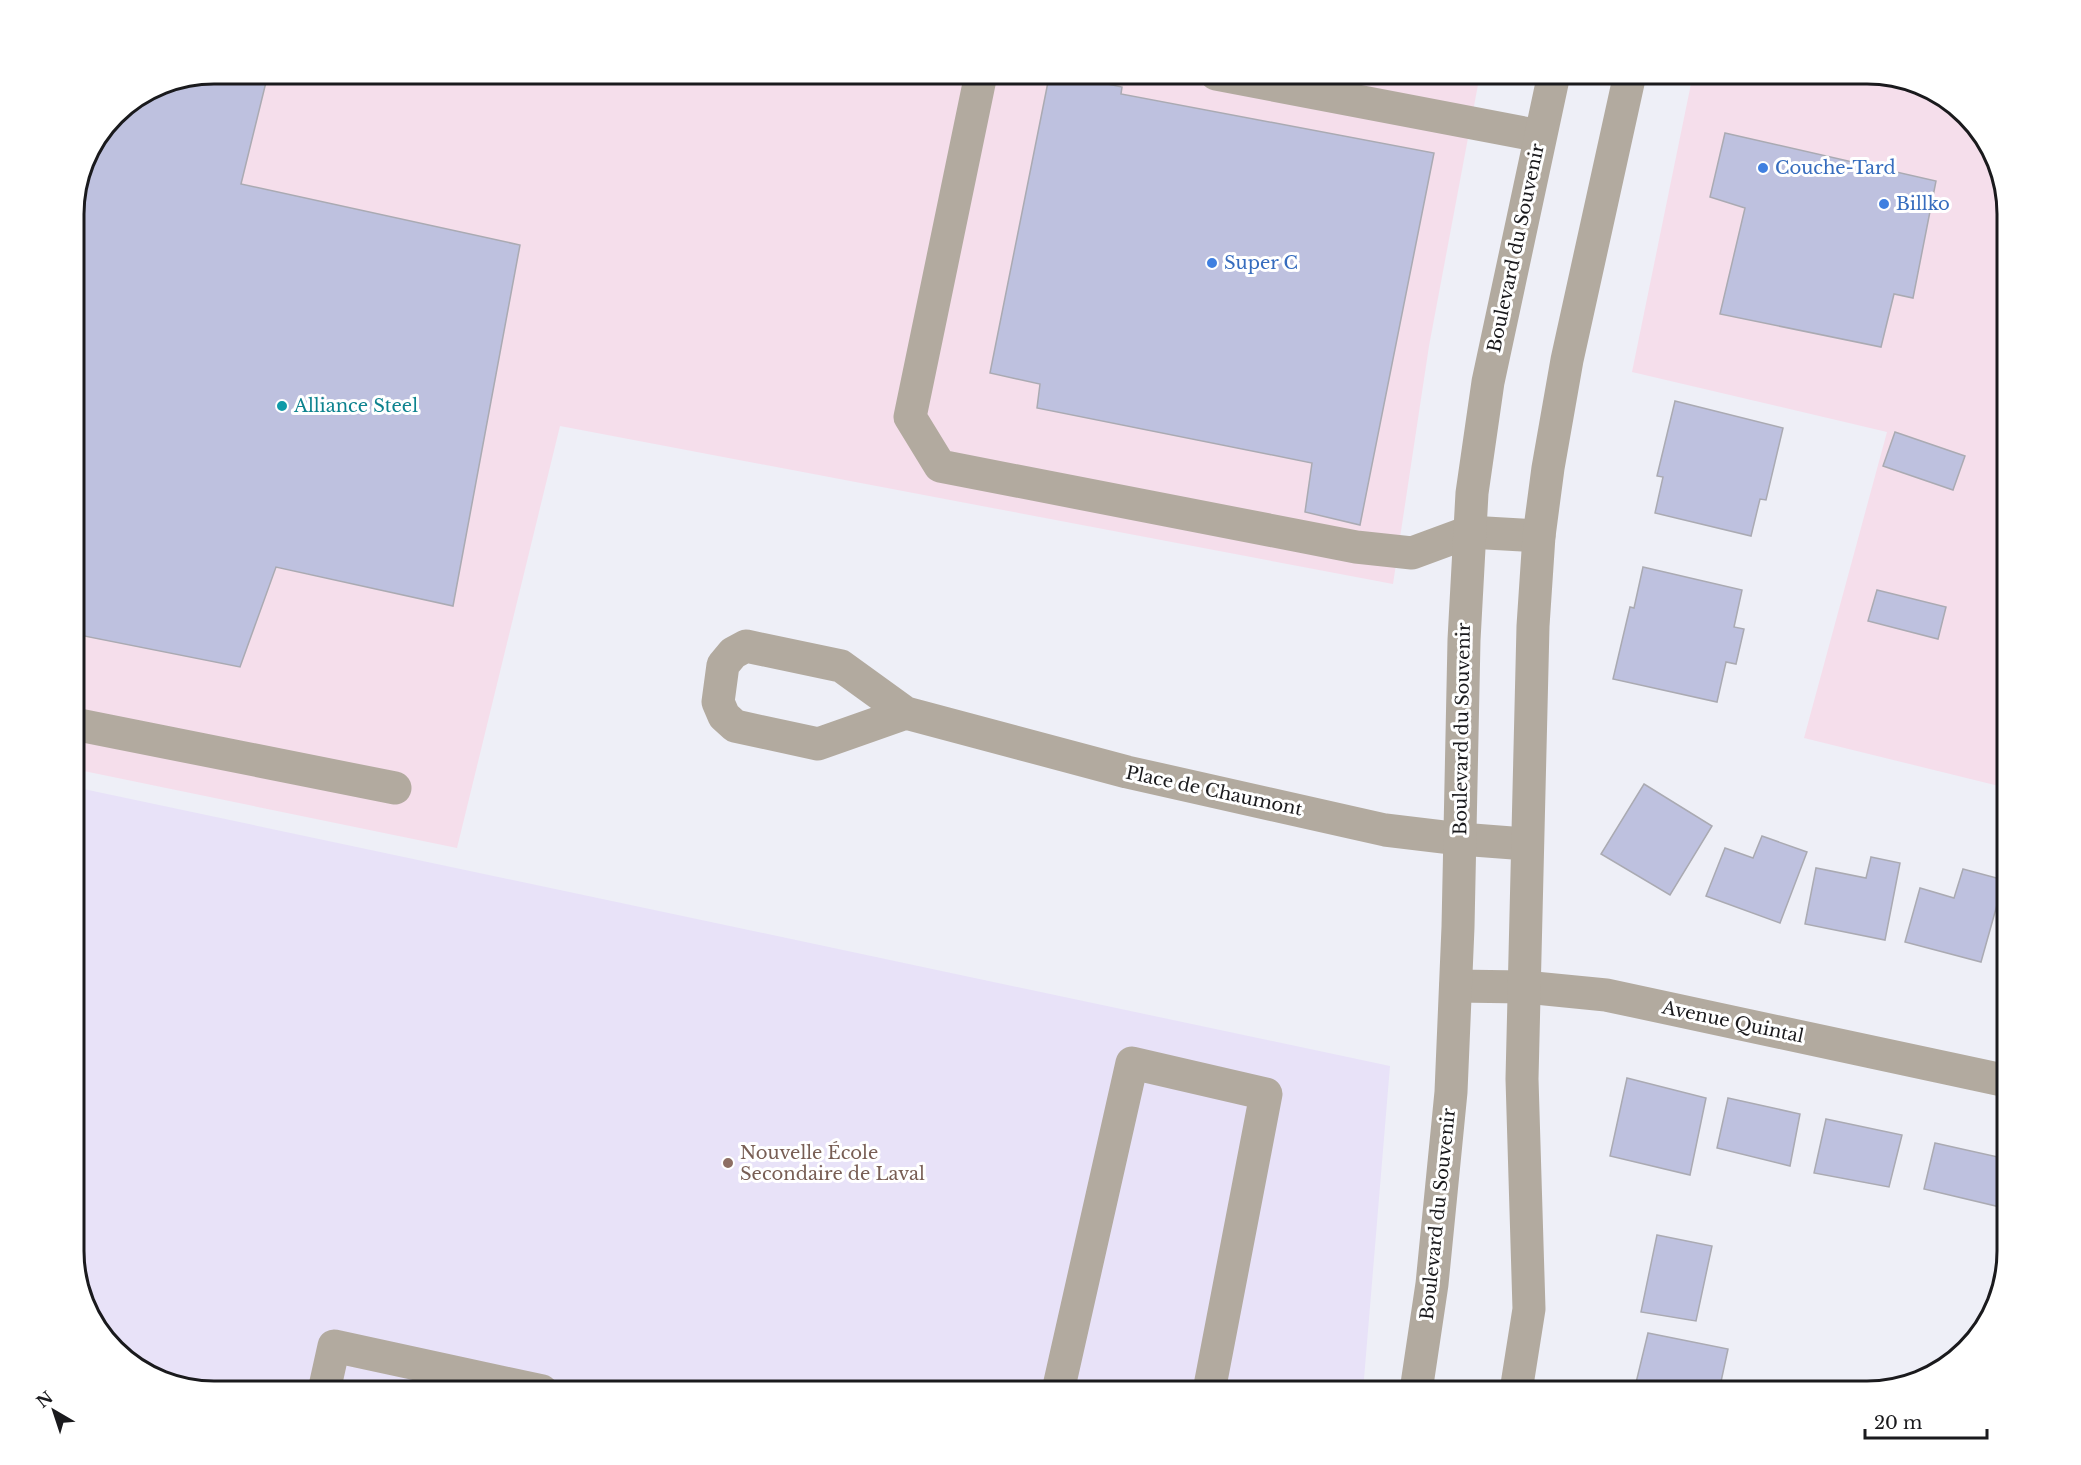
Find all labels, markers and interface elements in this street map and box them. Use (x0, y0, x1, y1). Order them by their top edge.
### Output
street label: Boulevard du Souvenir (1483, 141, 1549, 354)
place label: Couche-Tard (1775, 157, 1896, 179)
marker: Couche-Tard (1756, 161, 1770, 175)
place label: Billko (1896, 193, 1950, 215)
marker: Billko (1877, 197, 1891, 211)
place label: Super C (1224, 252, 1298, 274)
marker: Super C (1205, 256, 1219, 270)
place label: Alliance Steel (293, 395, 418, 417)
marker: Alliance Steel (275, 399, 289, 413)
street label: Boulevard du Souvenir (1449, 622, 1475, 836)
street label: Place de Chaumont (1124, 762, 1305, 821)
street label: Avenue Quintal (1659, 996, 1806, 1048)
street label: Boulevard du Souvenir (1416, 1107, 1460, 1321)
place label: Nouvelle École Secondaire de Laval (740, 1141, 925, 1185)
marker: Nouvelle École Secondaire de Laval (721, 1156, 735, 1170)
north arrow (24, 1381, 84, 1441)
text: N (32, 1387, 57, 1412)
scale bar (1865, 1402, 1986, 1440)
text: 20 m (1874, 1412, 1922, 1434)

